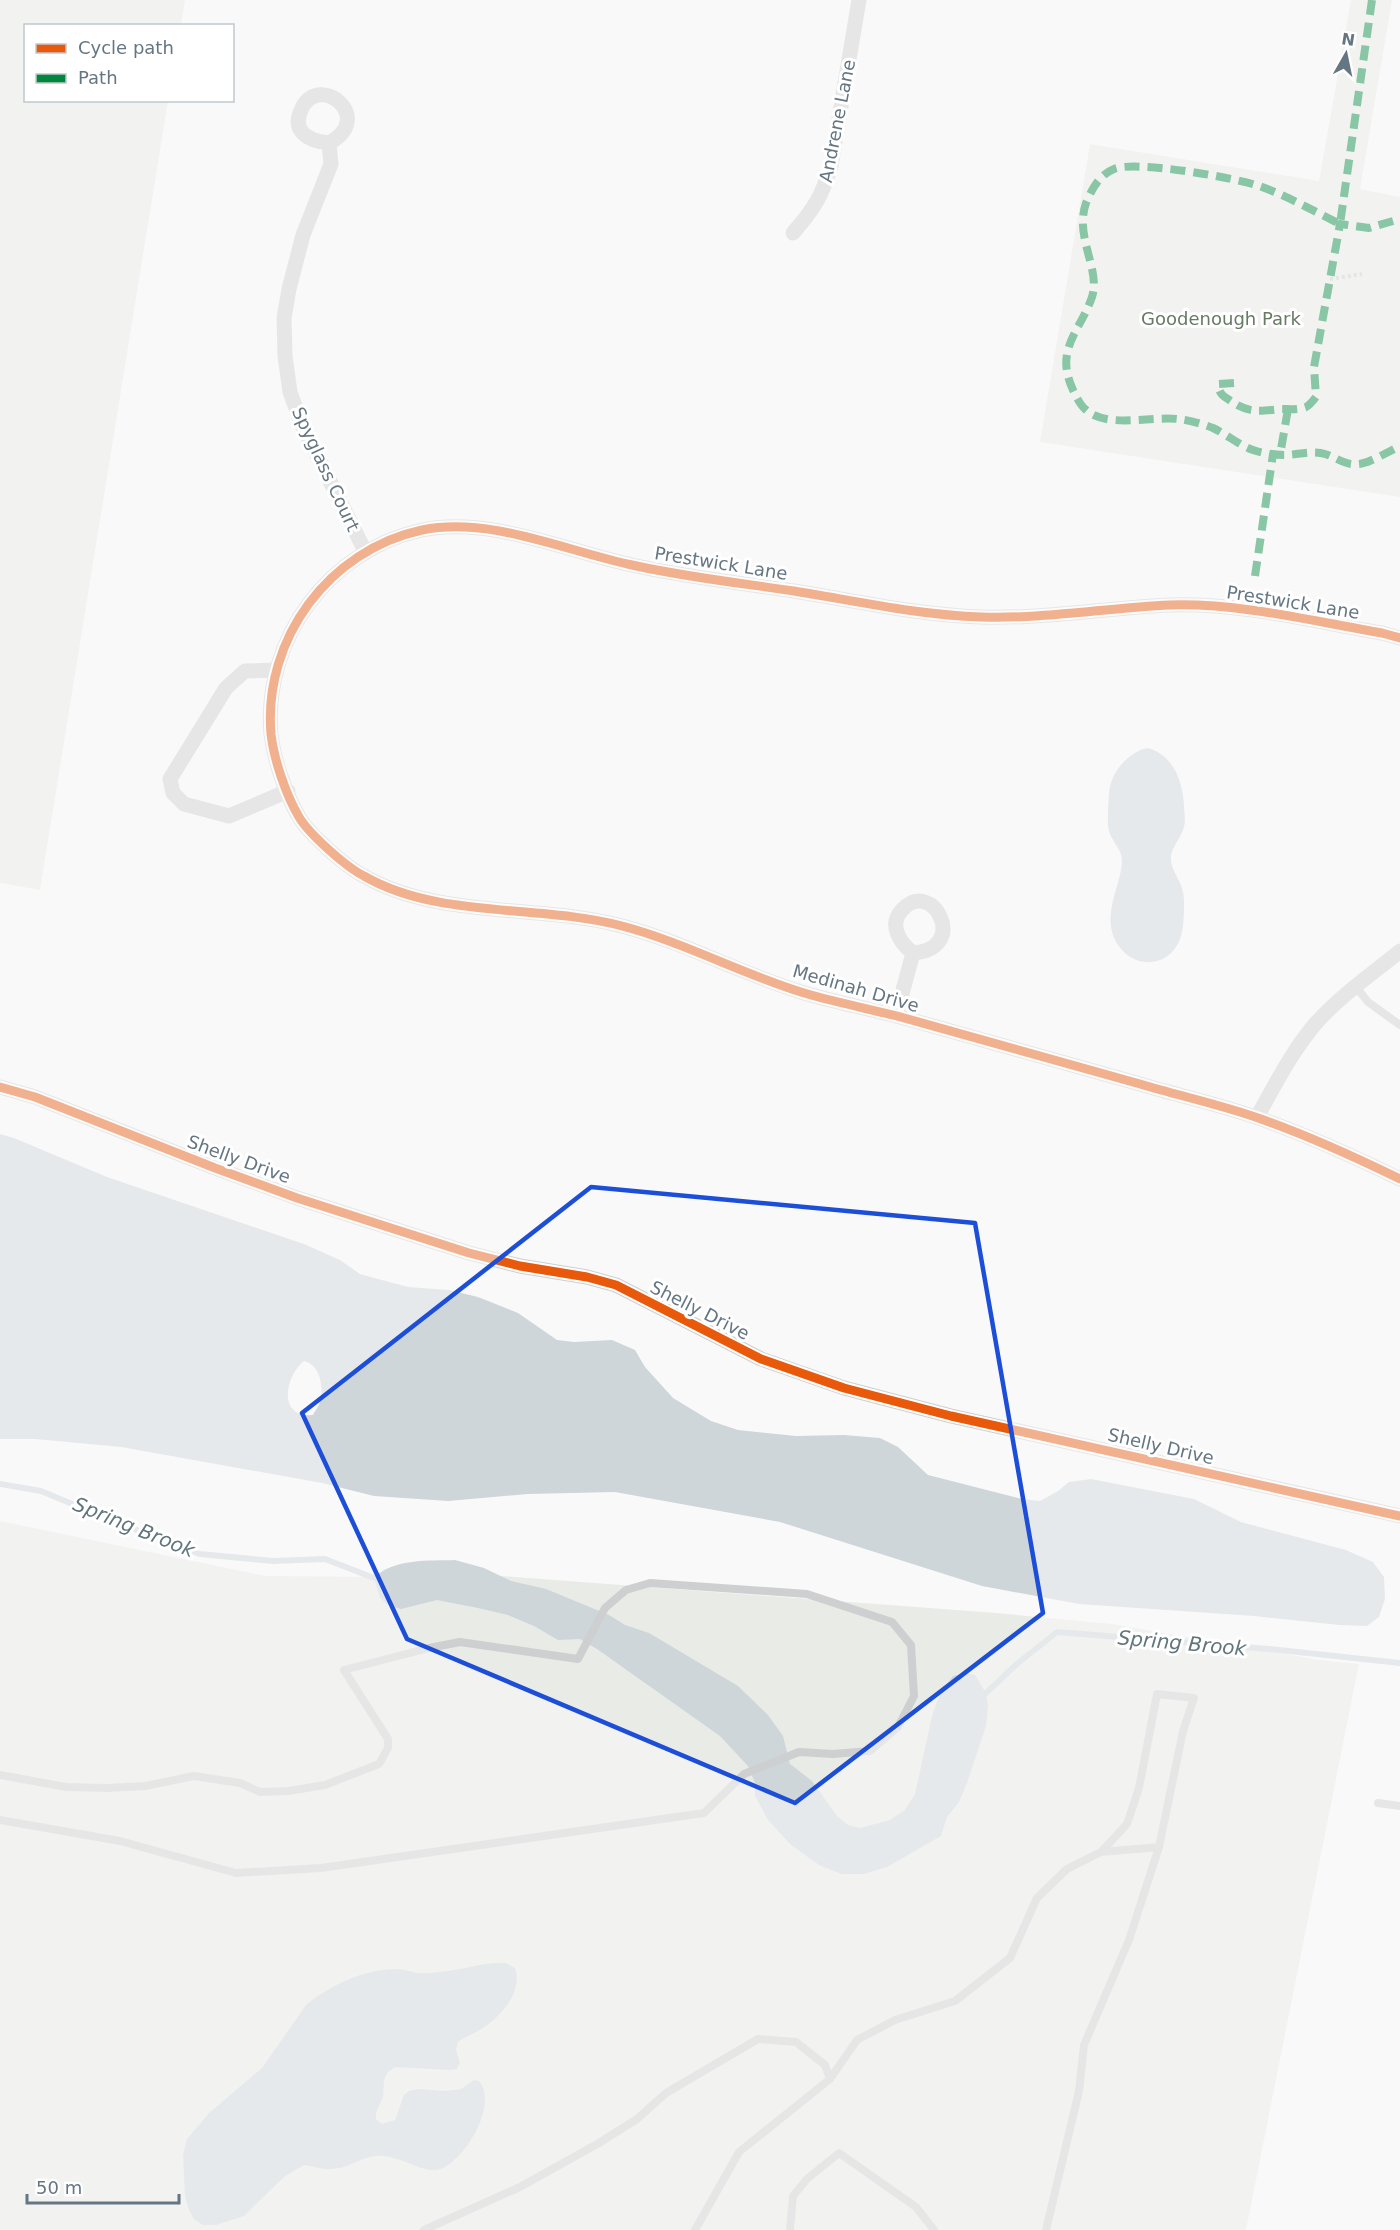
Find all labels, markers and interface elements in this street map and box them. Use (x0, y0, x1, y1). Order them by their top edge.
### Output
legend (24, 24, 234, 102)
north arrow (1316, 24, 1376, 84)
text: N (1340, 29, 1356, 50)
text: Cycle path (78, 37, 174, 58)
street label: Andrene Lane (815, 58, 859, 184)
text: Path (78, 67, 118, 88)
park label: Goodenough Park (1141, 308, 1301, 329)
street label: Spyglass Court (288, 403, 364, 535)
street label: Prestwick Lane (653, 542, 789, 584)
street label: Prestwick Lane (1225, 581, 1361, 623)
street label: Medinah Drive (790, 960, 922, 1016)
street label: Shelly Drive (185, 1131, 293, 1187)
street label: Shelly Drive (647, 1276, 753, 1344)
street label: Shelly Drive (1106, 1424, 1216, 1468)
water label: Spring Brook (70, 1492, 200, 1563)
water label: Spring Brook (1117, 1625, 1249, 1661)
scale bar (27, 2167, 178, 2205)
text: 50 m (36, 2177, 82, 2198)

